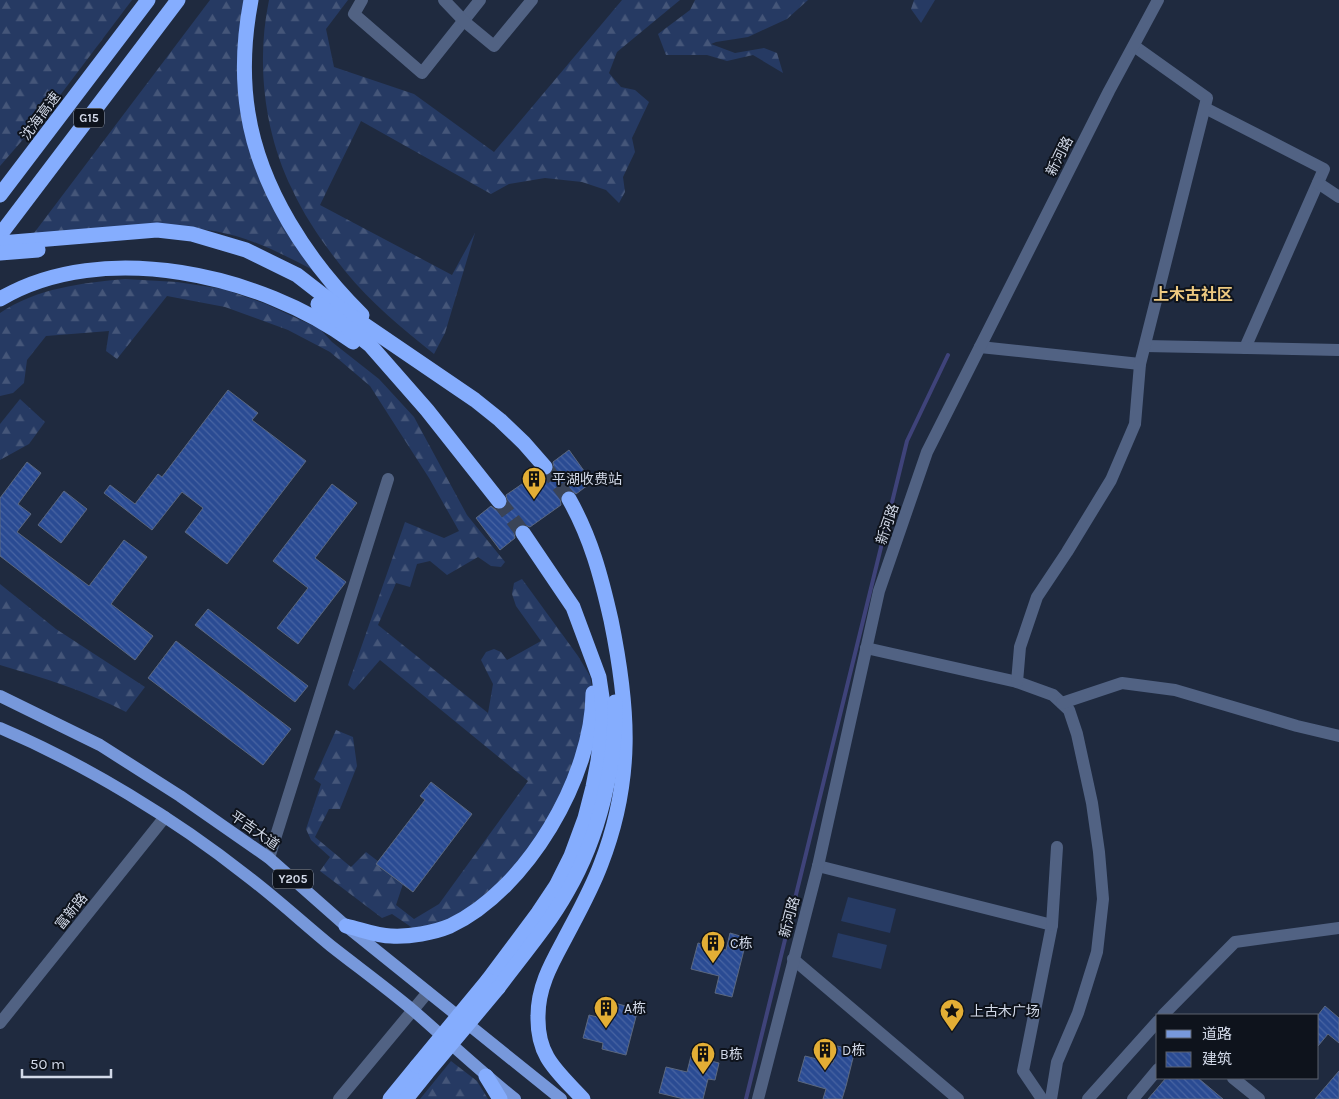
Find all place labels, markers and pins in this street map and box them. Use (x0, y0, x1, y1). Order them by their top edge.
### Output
building icon: 平湖收费站 (521, 466, 547, 500)
place label: 平湖收费站 (552, 471, 622, 488)
building icon: C栋 (700, 930, 726, 964)
place label: C栋 (730, 935, 753, 952)
building icon: A栋 (593, 995, 619, 1029)
place icon: 上古木广场 (939, 998, 965, 1032)
place label: A栋 (624, 1000, 646, 1017)
place label: 上古木广场 (970, 1003, 1040, 1020)
building icon: D栋 (812, 1037, 838, 1071)
building icon: B栋 (690, 1041, 716, 1075)
place label: D栋 (842, 1042, 865, 1059)
place label: B栋 (720, 1046, 743, 1063)

